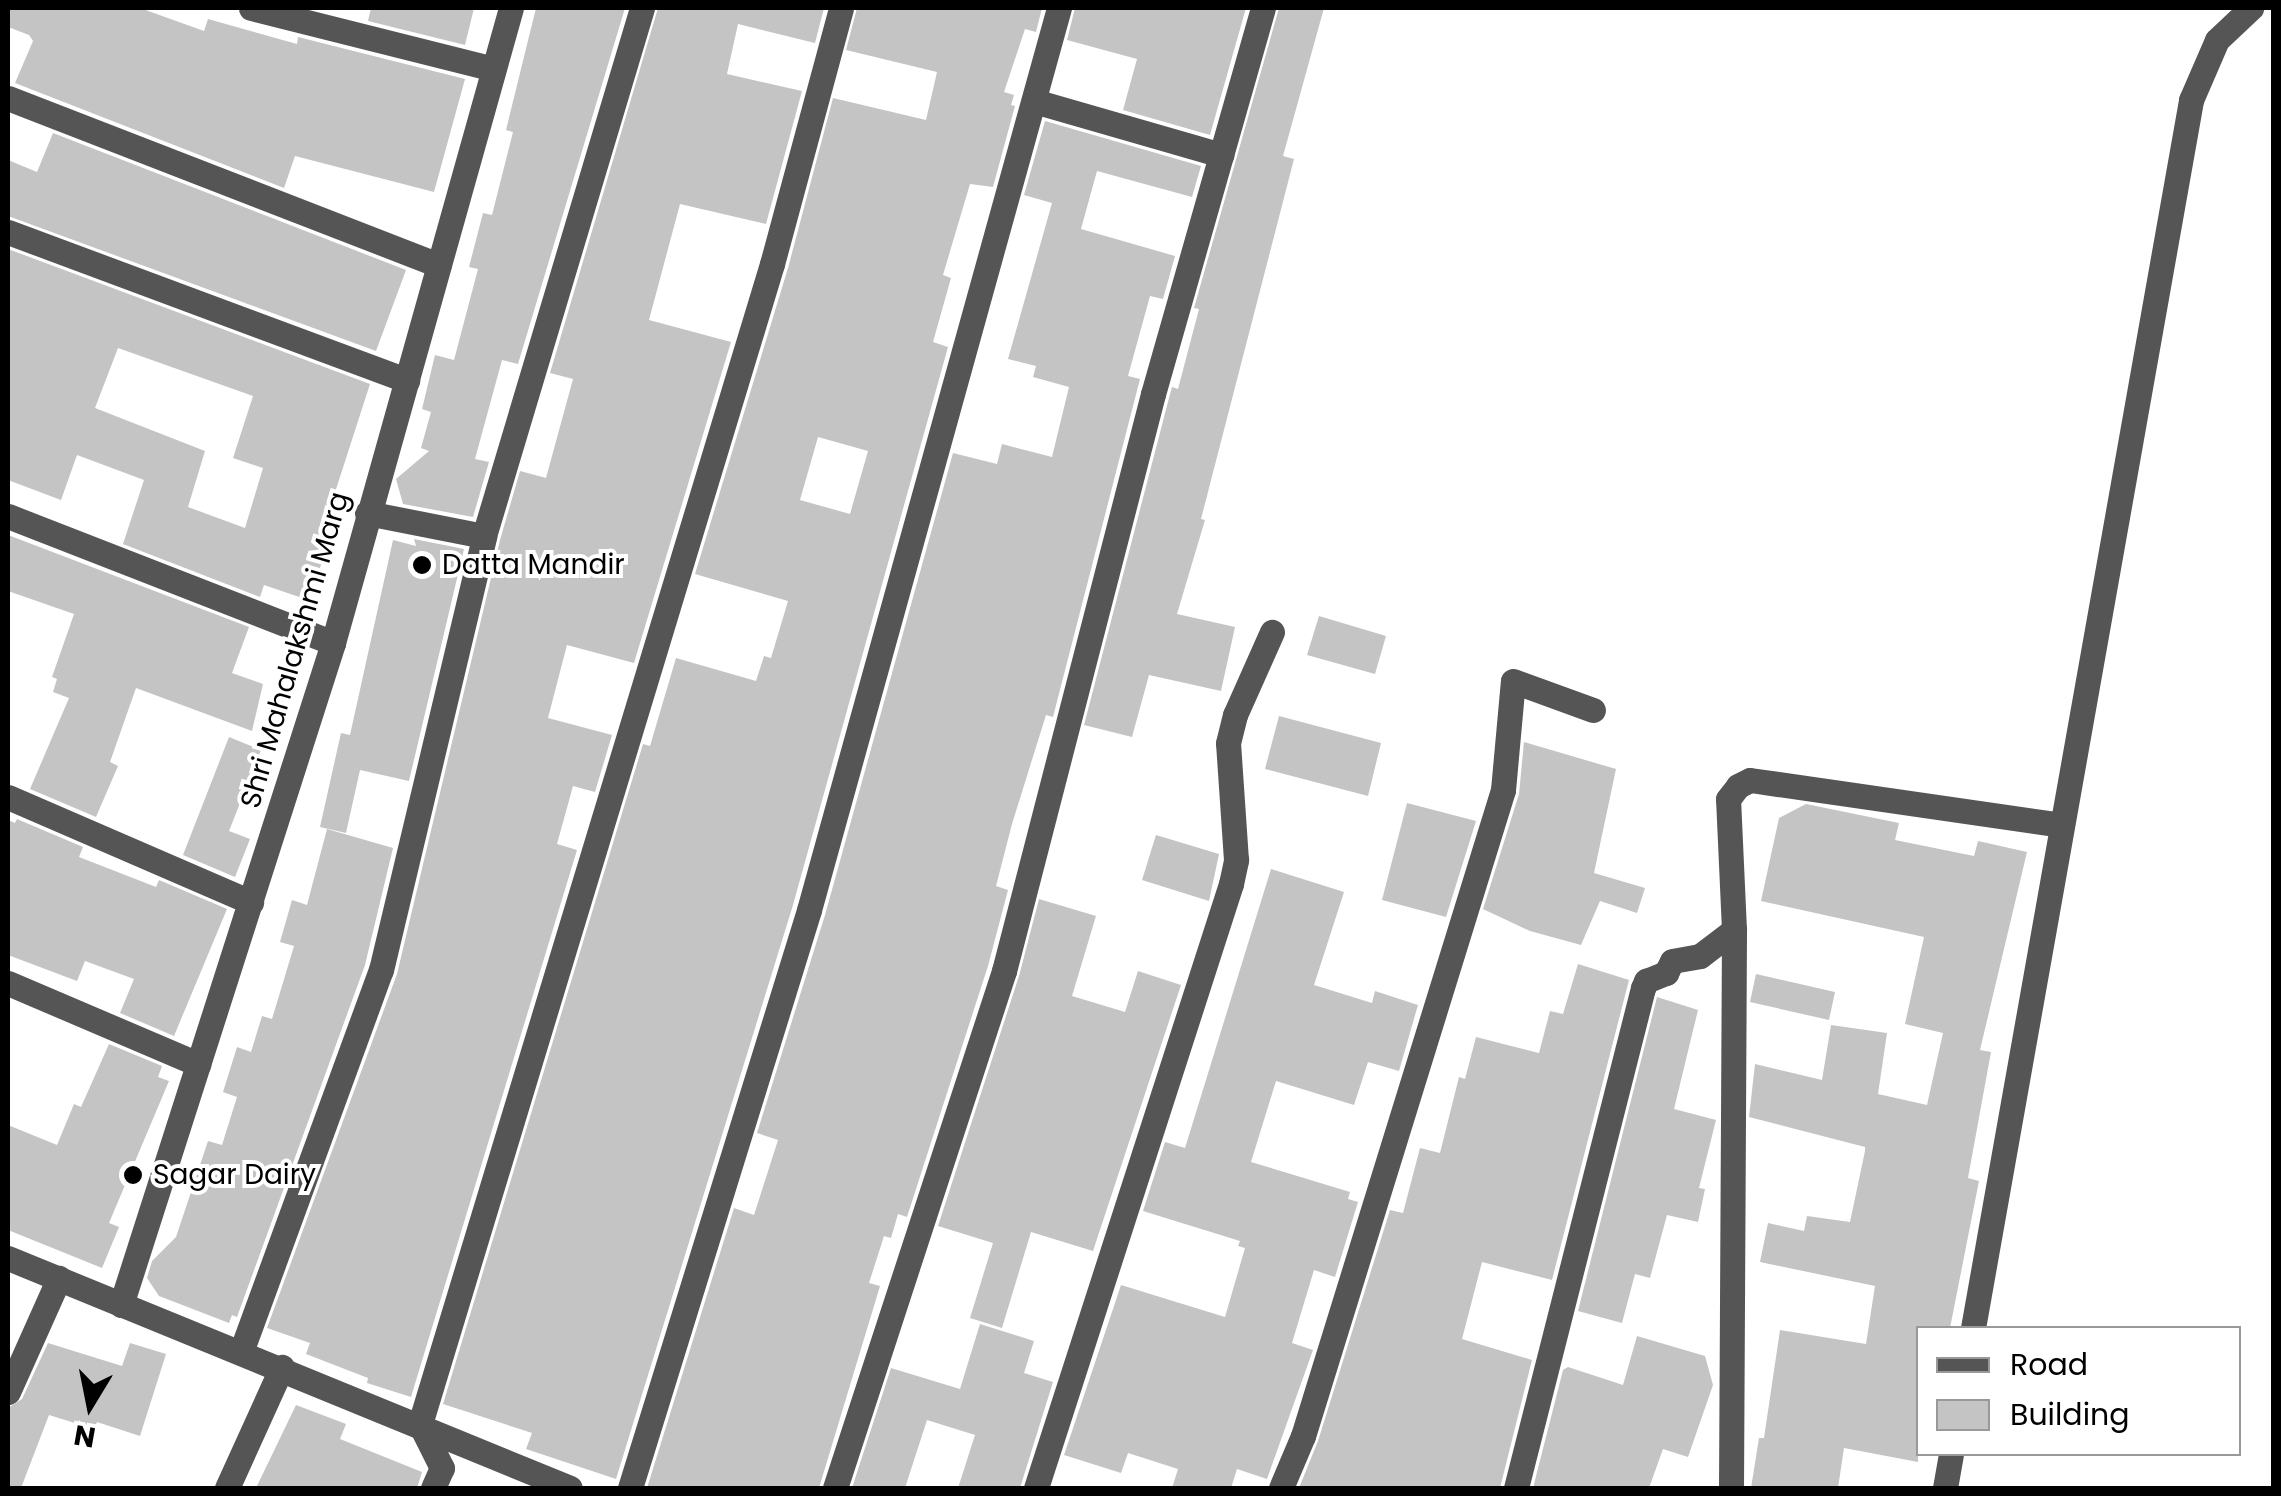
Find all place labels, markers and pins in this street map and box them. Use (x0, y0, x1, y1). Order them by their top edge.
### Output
place label: Datta Mandir (442, 548, 625, 582)
marker: Datta Mandir (411, 554, 433, 576)
place label: Sagar Dairy (153, 1158, 316, 1192)
marker: Sagar Dairy (122, 1164, 144, 1186)

